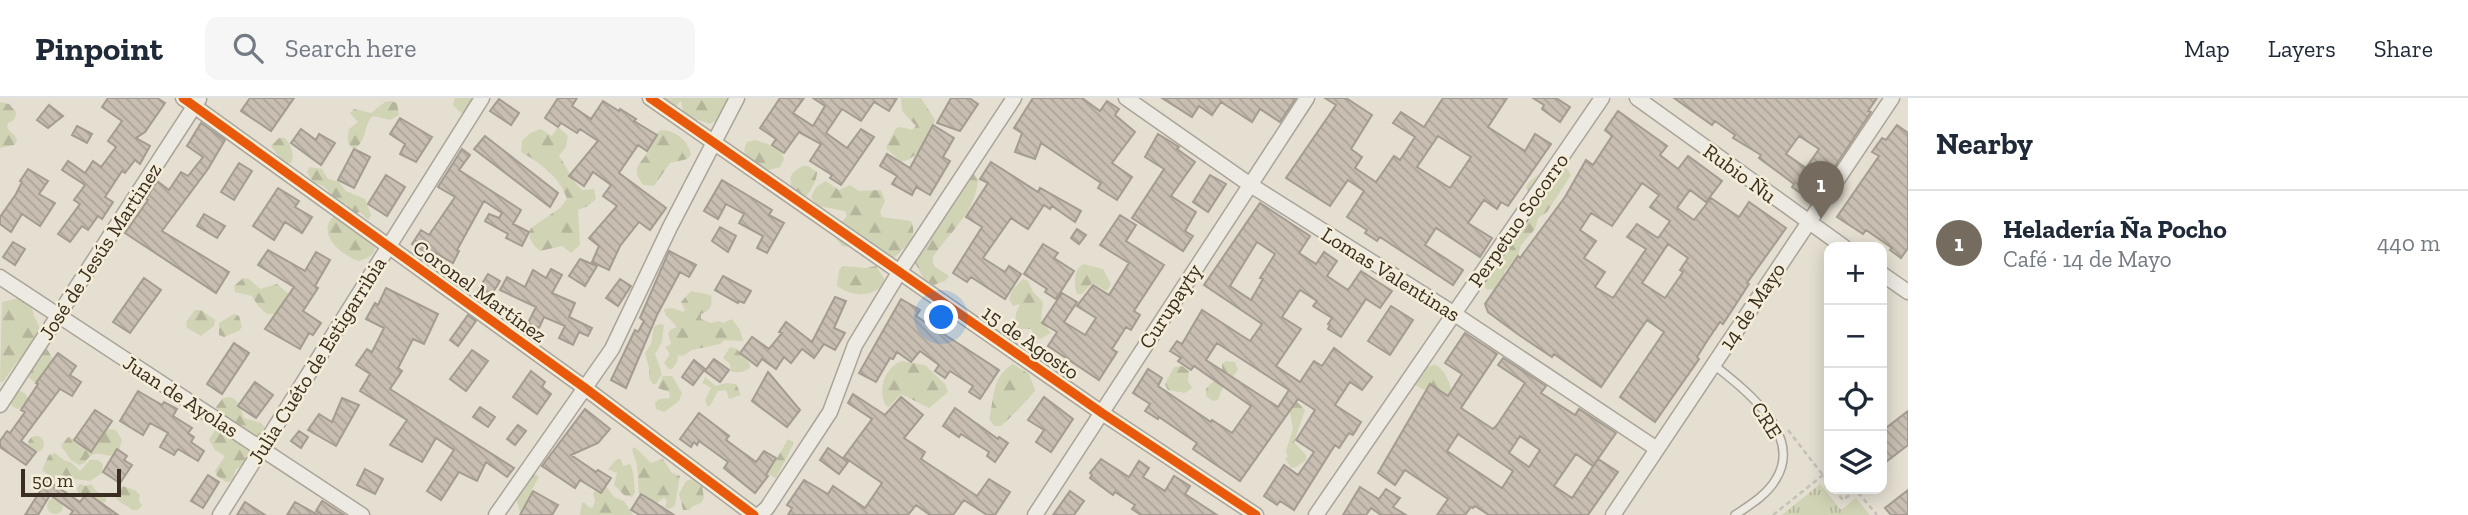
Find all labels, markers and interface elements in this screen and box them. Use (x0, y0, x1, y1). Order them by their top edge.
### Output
search box (205, 17, 695, 80)
text: Pinpoint (35, 29, 163, 68)
icon: search (229, 29, 267, 67)
text: Search here (285, 32, 417, 64)
text: Map (2184, 34, 2230, 63)
text: Layers (2268, 34, 2336, 63)
text: Share (2374, 34, 2433, 63)
text: Nearby (1936, 126, 2033, 162)
street label: Rubio Ñu (1699, 138, 1782, 208)
street label: Perpetuo Socorro (1463, 148, 1573, 292)
street label: José de Jesús Martinez (33, 158, 167, 344)
pin: 1 (1798, 161, 1844, 219)
text: Heladería Ña Pocho (2003, 213, 2227, 245)
street label: Lomas Valentinas (1317, 221, 1465, 327)
text: 1 (1954, 229, 1964, 257)
text: 440 m (2377, 229, 2440, 257)
street label: Coronel Martínez (408, 234, 552, 348)
map controls (1824, 242, 1887, 494)
button: + (1824, 242, 1887, 305)
text: Café · 14 de Mayo (2003, 245, 2172, 273)
street label: Julia Cuéto de Estigarribia (243, 252, 391, 468)
street label: 14 de Mayo (1714, 258, 1790, 354)
street label: Curupayty (1133, 259, 1207, 353)
street label: 15 de Agosto (978, 299, 1084, 385)
your location (924, 300, 958, 334)
button: − (1824, 305, 1887, 368)
street label: Juan de Ayolas (119, 350, 243, 442)
button: locate (1824, 368, 1887, 431)
street label: CRE (1746, 397, 1788, 443)
button: layers (1824, 431, 1887, 494)
scale bar (21, 466, 121, 498)
text: 50 m (32, 469, 73, 492)

